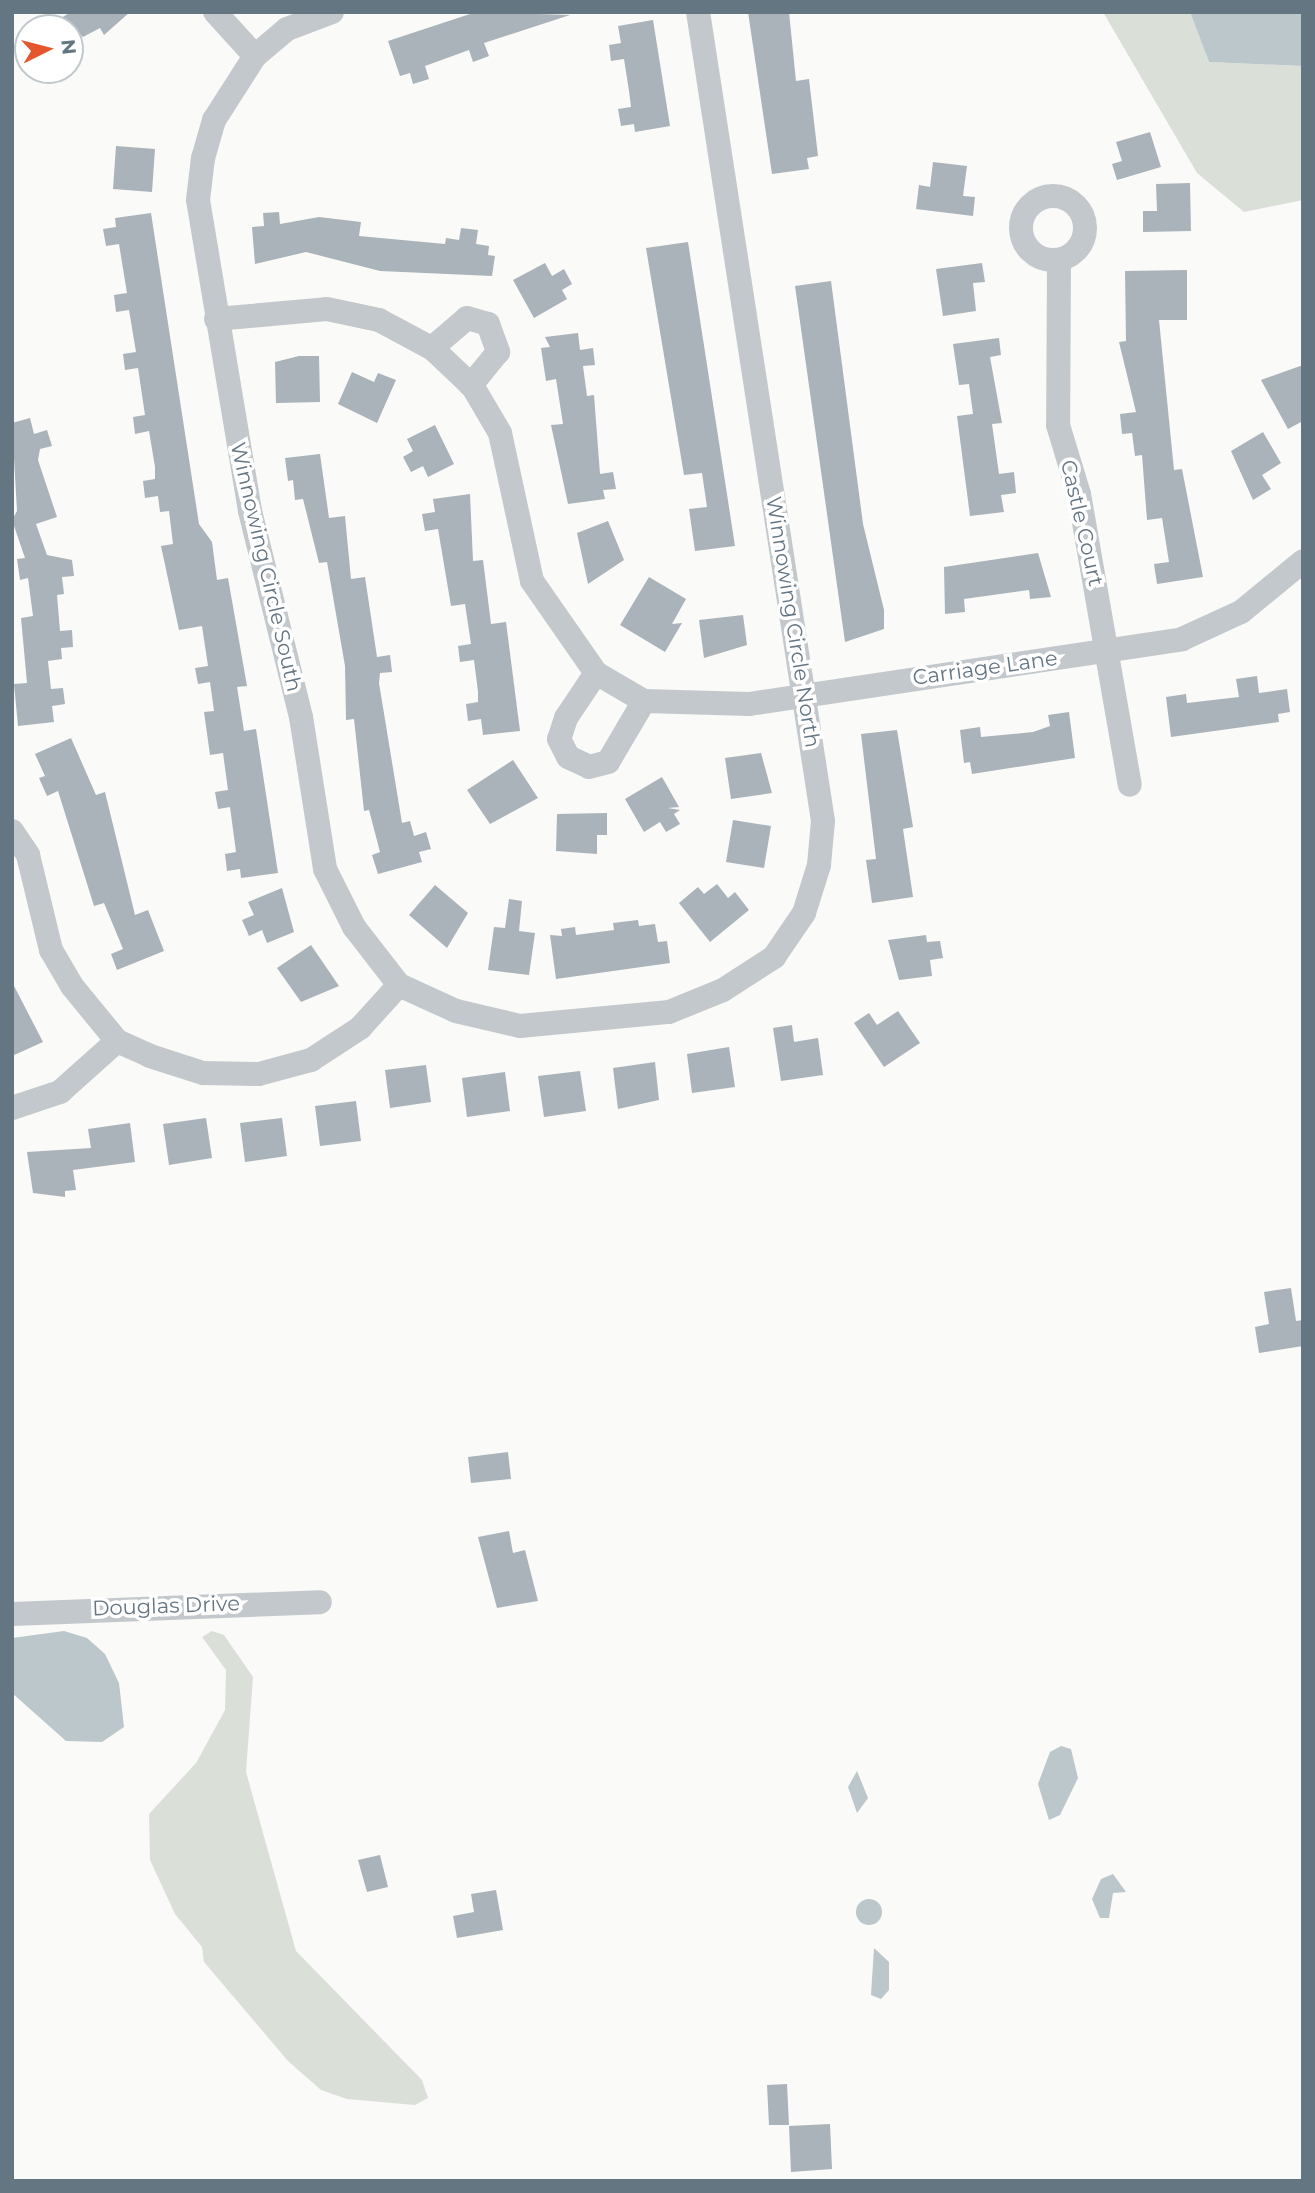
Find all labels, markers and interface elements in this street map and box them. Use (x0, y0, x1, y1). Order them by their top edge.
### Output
north arrow (14, 14, 84, 84)
text: N (56, 38, 81, 56)
street label: Winnowing Circle South (225, 440, 307, 694)
street label: Castle Court (1055, 457, 1109, 589)
street label: Winnowing Circle North (761, 495, 825, 749)
street label: Carriage Lane (911, 645, 1059, 691)
street label: Douglas Drive (92, 1591, 240, 1621)

